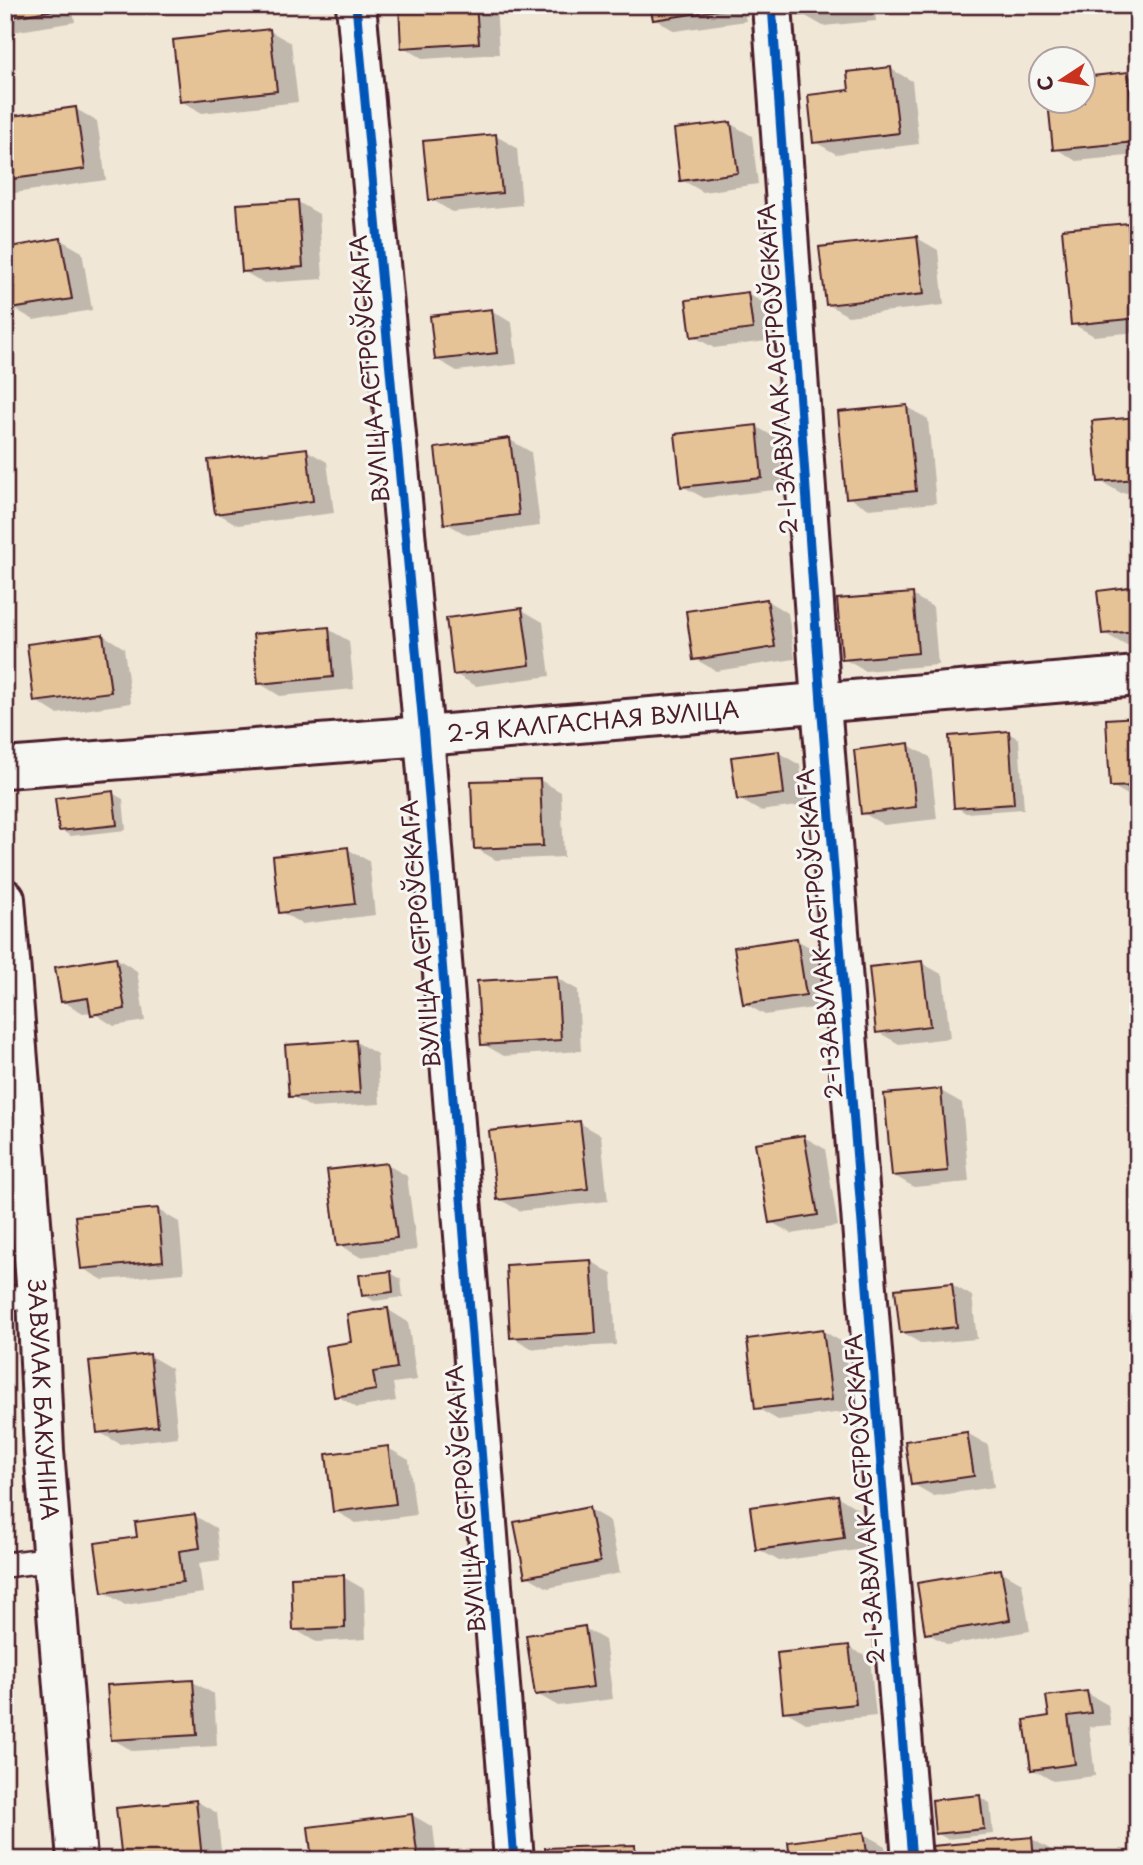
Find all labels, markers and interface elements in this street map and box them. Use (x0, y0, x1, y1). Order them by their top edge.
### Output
north arrow (1028, 46, 1098, 116)
text: С (1029, 74, 1060, 94)
street label: 2-І ЗАВУЛАК АСТРОЎСКАГА (747, 203, 806, 536)
street label: ВУЛІЦА АСТРОЎСКАГА (339, 234, 398, 505)
street label: 2-Я КАЛГАСНАЯ ВУЛІЦА (446, 691, 740, 750)
street label: 2-І ЗАВУЛАК АСТРОЎСКАГА (787, 768, 850, 1101)
street label: ВУЛІЦА АСТРОЎСКАГА (390, 799, 449, 1070)
street label: ЗАВУЛАК БАКУНІНА (20, 1278, 69, 1521)
street label: 2-І ЗАВУЛАК АСТРОЎСКАГА (834, 1333, 893, 1666)
street label: ВУЛІЦА АСТРОЎСКАГА (435, 1364, 494, 1635)

